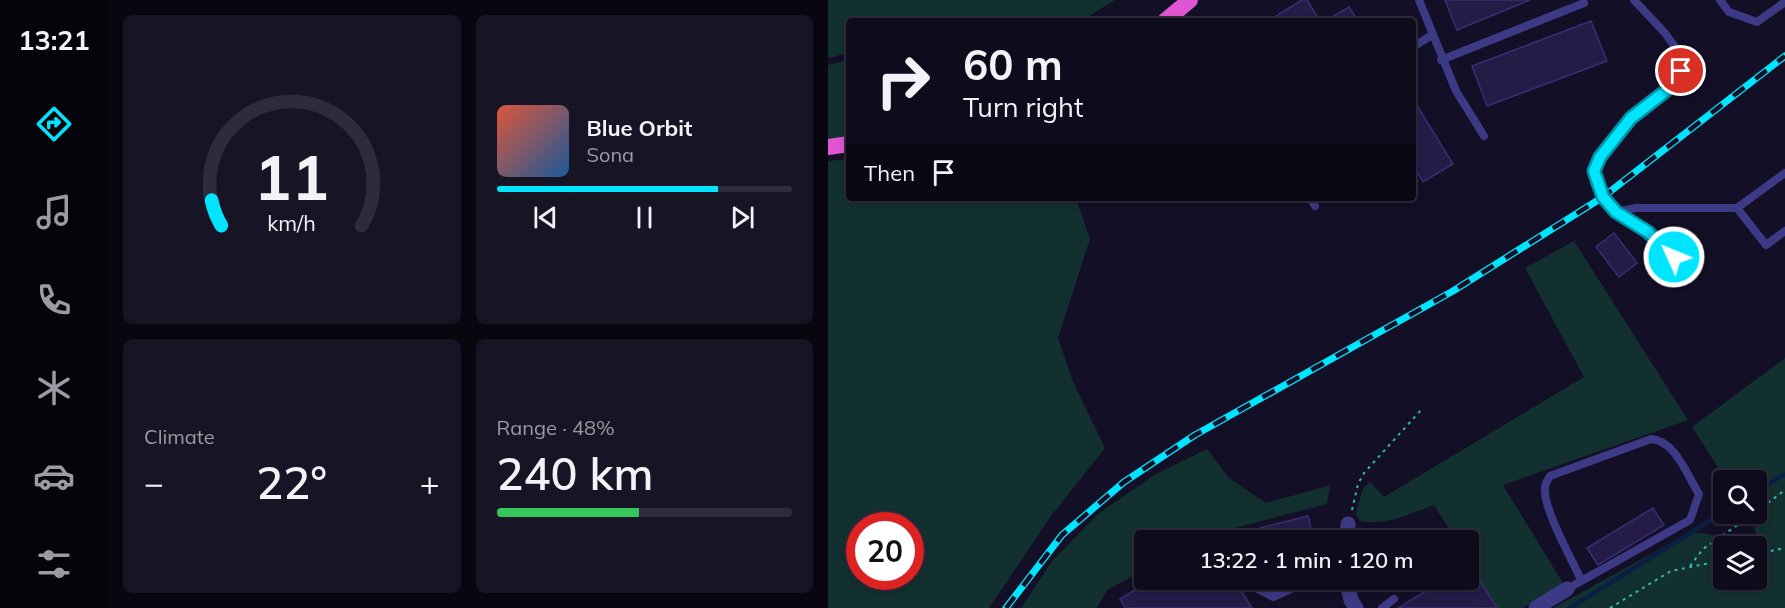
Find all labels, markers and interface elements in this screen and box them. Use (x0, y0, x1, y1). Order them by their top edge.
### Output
text: 13:21 (18, 23, 90, 57)
text: 60 m (963, 38, 1063, 91)
icon: right (864, 42, 942, 120)
pin (1655, 45, 1706, 96)
icon: arrive (1664, 54, 1697, 87)
text: Turn right (963, 90, 1083, 124)
icon: directions (33, 103, 75, 145)
text: Blue Orbit (587, 114, 692, 142)
text: 11 (254, 138, 329, 217)
text: Sona (587, 142, 634, 167)
icon: arrive (927, 156, 960, 189)
text: Then (864, 159, 915, 187)
icon: music (33, 191, 75, 233)
icon: previous (529, 201, 562, 234)
icon: pause (628, 201, 661, 234)
icon: next (726, 201, 759, 234)
text: km/h (267, 210, 316, 237)
position arrow (1642, 225, 1706, 289)
icon: phone (33, 279, 75, 321)
icon: climate (33, 367, 75, 409)
text: Range · 48% (497, 415, 615, 440)
text: Climate (144, 424, 215, 449)
text: 240 km (497, 445, 653, 501)
text: 22° (256, 454, 327, 510)
icon: car (33, 455, 75, 497)
text: − (144, 462, 164, 503)
text: + (420, 462, 439, 503)
map controls (1713, 470, 1767, 590)
button: search (1713, 470, 1767, 524)
speed limit sign: 20 (846, 512, 924, 590)
button: layers (1713, 536, 1767, 590)
icon: filters (33, 543, 75, 585)
text: 13:22 · 1 min · 120 m (1199, 546, 1414, 574)

